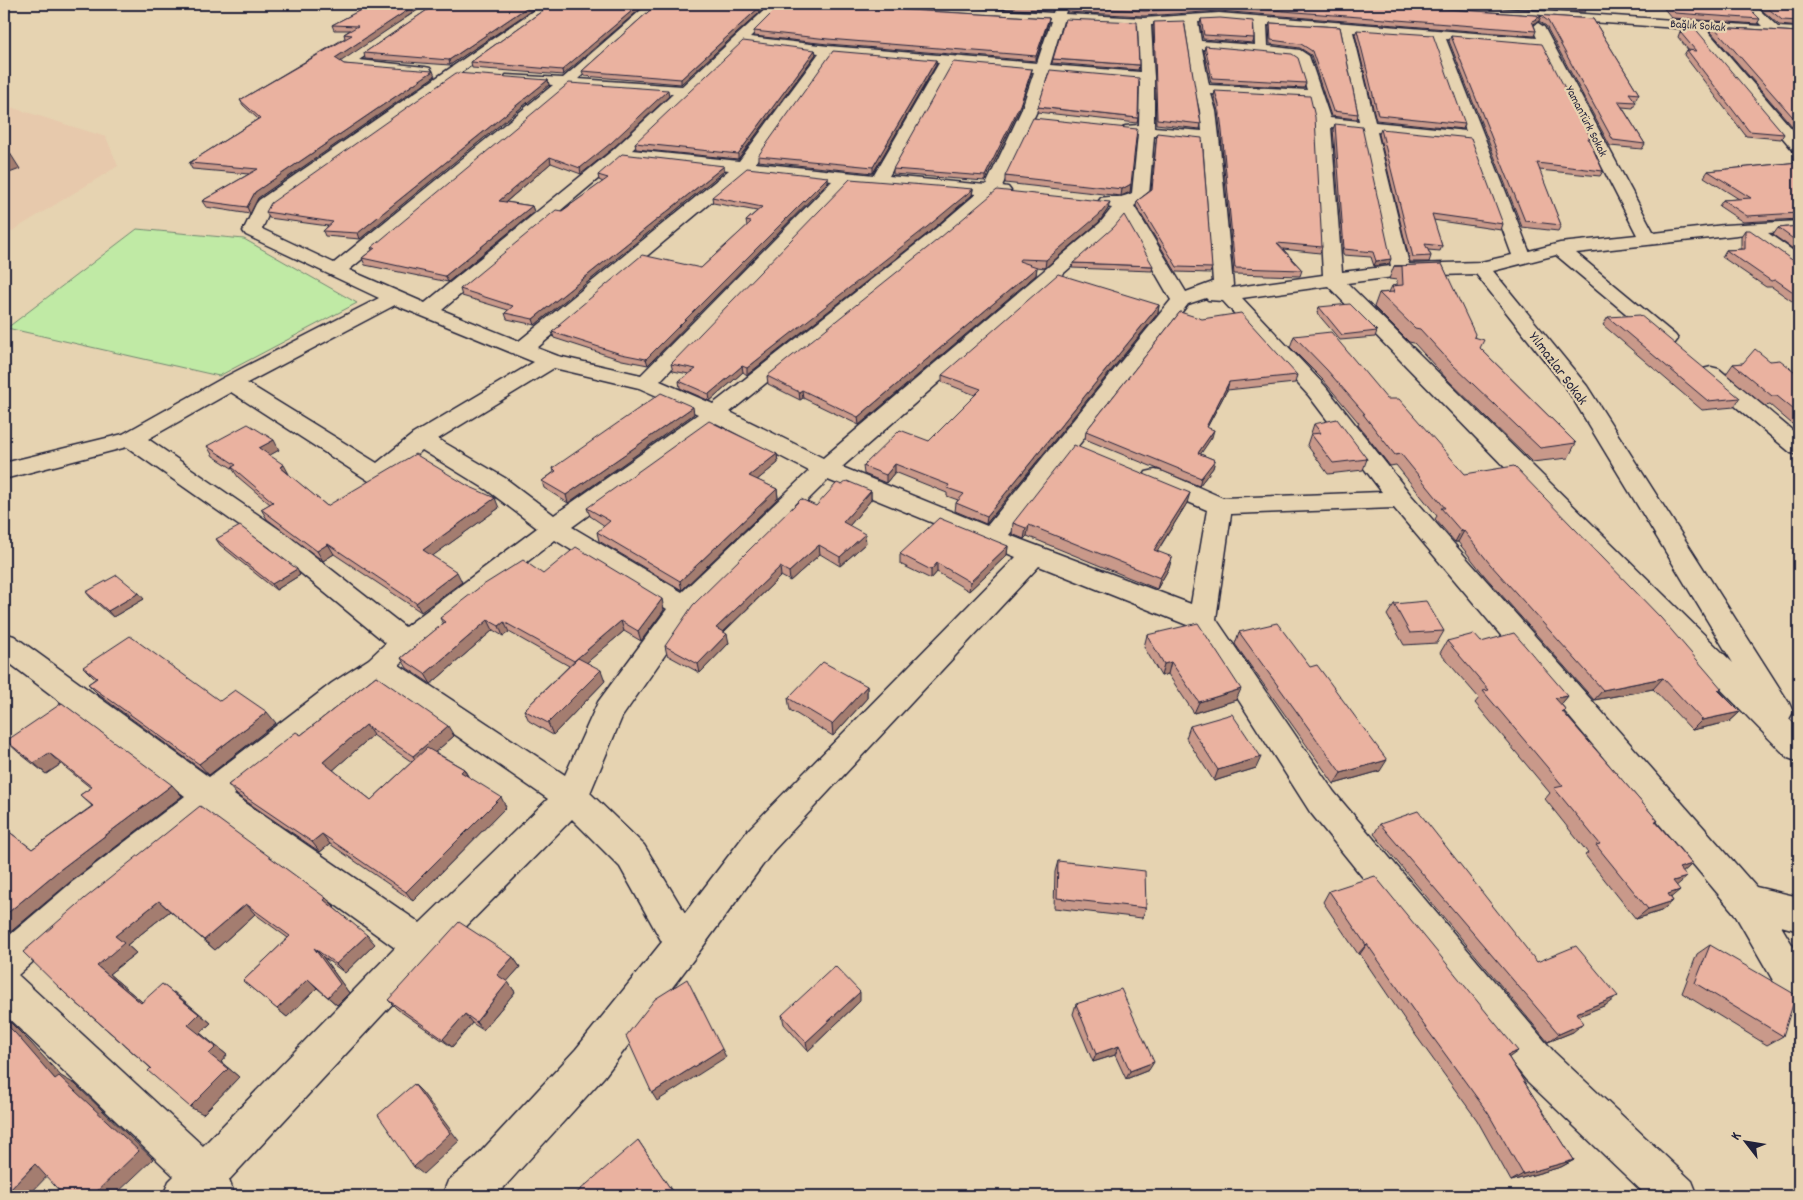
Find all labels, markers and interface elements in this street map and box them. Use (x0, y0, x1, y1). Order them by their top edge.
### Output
street label: Bağlık Sokak (1670, 16, 1726, 37)
street label: YamanTürk Sokak (1560, 83, 1611, 160)
street label: Yılmazlar Sokak (1522, 328, 1592, 411)
north arrow (1720, 1118, 1770, 1168)
text: K (1726, 1128, 1747, 1144)

